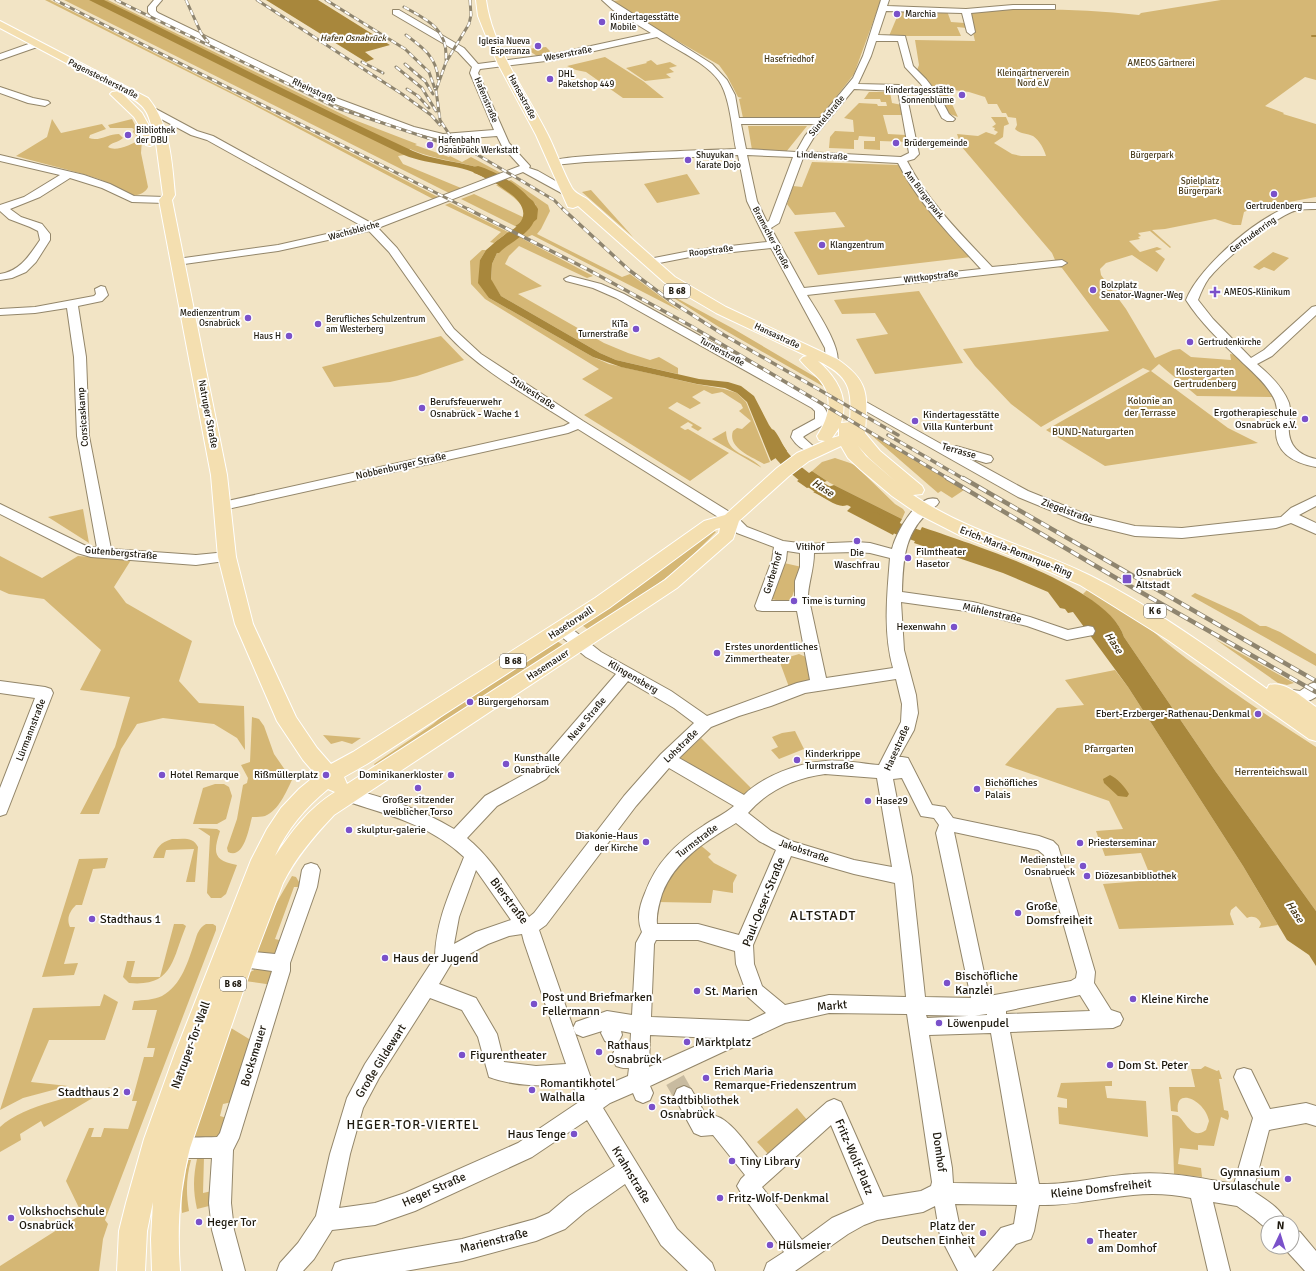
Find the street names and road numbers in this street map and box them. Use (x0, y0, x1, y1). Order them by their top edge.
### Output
street label: Weserstraße (543, 44, 593, 64)
street label: Pagenstecherstraße (66, 57, 140, 102)
street label: Hansastraße (506, 73, 539, 122)
street label: Rheinstraße (290, 76, 338, 106)
street label: Hafenstraße (472, 76, 501, 125)
street label: Süntelstraße (807, 93, 848, 139)
street label: Lindenstraße (796, 149, 848, 163)
street label: Am Bürgerpark (902, 169, 946, 222)
street label: Bramscher Straße (750, 205, 792, 272)
street label: Gertrudenring (1228, 214, 1279, 256)
street label: Wachsbleiche (327, 219, 381, 243)
street label: Roopstraße (688, 243, 734, 259)
street label: Wittkopstraße (903, 268, 960, 286)
road number: B 68 (664, 284, 690, 298)
street label: Hansastraße (752, 321, 802, 352)
street label: Turnerstraße (698, 335, 747, 369)
street label: Stüvestraße (508, 374, 558, 412)
street label: Natruper Straße (195, 379, 221, 449)
street label: Corsicaskamp (75, 387, 91, 447)
street label: Terrasse (940, 440, 978, 462)
street label: Nobbenburger Straße (355, 450, 447, 482)
street label: Ziegelstraße (1039, 496, 1095, 526)
street label: Erich-Maria-Remarque-Ring (958, 524, 1074, 580)
street label: Vitihof (796, 541, 825, 553)
street label: Gutenbergstraße (84, 544, 158, 562)
street label: Gerberhof (761, 550, 785, 595)
street label: Mühlenstraße (961, 600, 1023, 626)
street label: Hasetorwall (546, 604, 596, 642)
road number: K 6 (1144, 604, 1166, 618)
street label: Hasemauer (524, 647, 572, 683)
road number: B 68 (500, 654, 526, 668)
street label: Klingensberg (606, 658, 660, 696)
street label: Neue Straße (565, 695, 609, 743)
street label: Lürmannstraße (14, 697, 48, 763)
street label: Hasestraße (882, 723, 912, 773)
street label: Lohstraße (661, 727, 701, 765)
street label: Turmstraße (674, 821, 720, 861)
street label: Jakobstraße (777, 837, 831, 865)
street label: Paul-Oeser-Straße (739, 855, 789, 949)
street label: Bierstraße (487, 875, 531, 927)
road number: B 68 (220, 977, 246, 991)
street label: Markt (816, 997, 848, 1015)
street label: Natruper-Tor-Wall (168, 999, 214, 1091)
street label: Große Gildewart (352, 1021, 410, 1101)
street label: Bocksmauer (238, 1023, 271, 1088)
street label: Fritz-Wolf-Platz (831, 1117, 877, 1197)
street label: Domhof (929, 1131, 949, 1174)
street label: Krahnstraße (608, 1144, 654, 1206)
street label: Heger Straße (400, 1169, 468, 1211)
street label: Kleine Domsfreiheit (1050, 1176, 1152, 1202)
street label: Marienstraße (458, 1225, 530, 1257)

